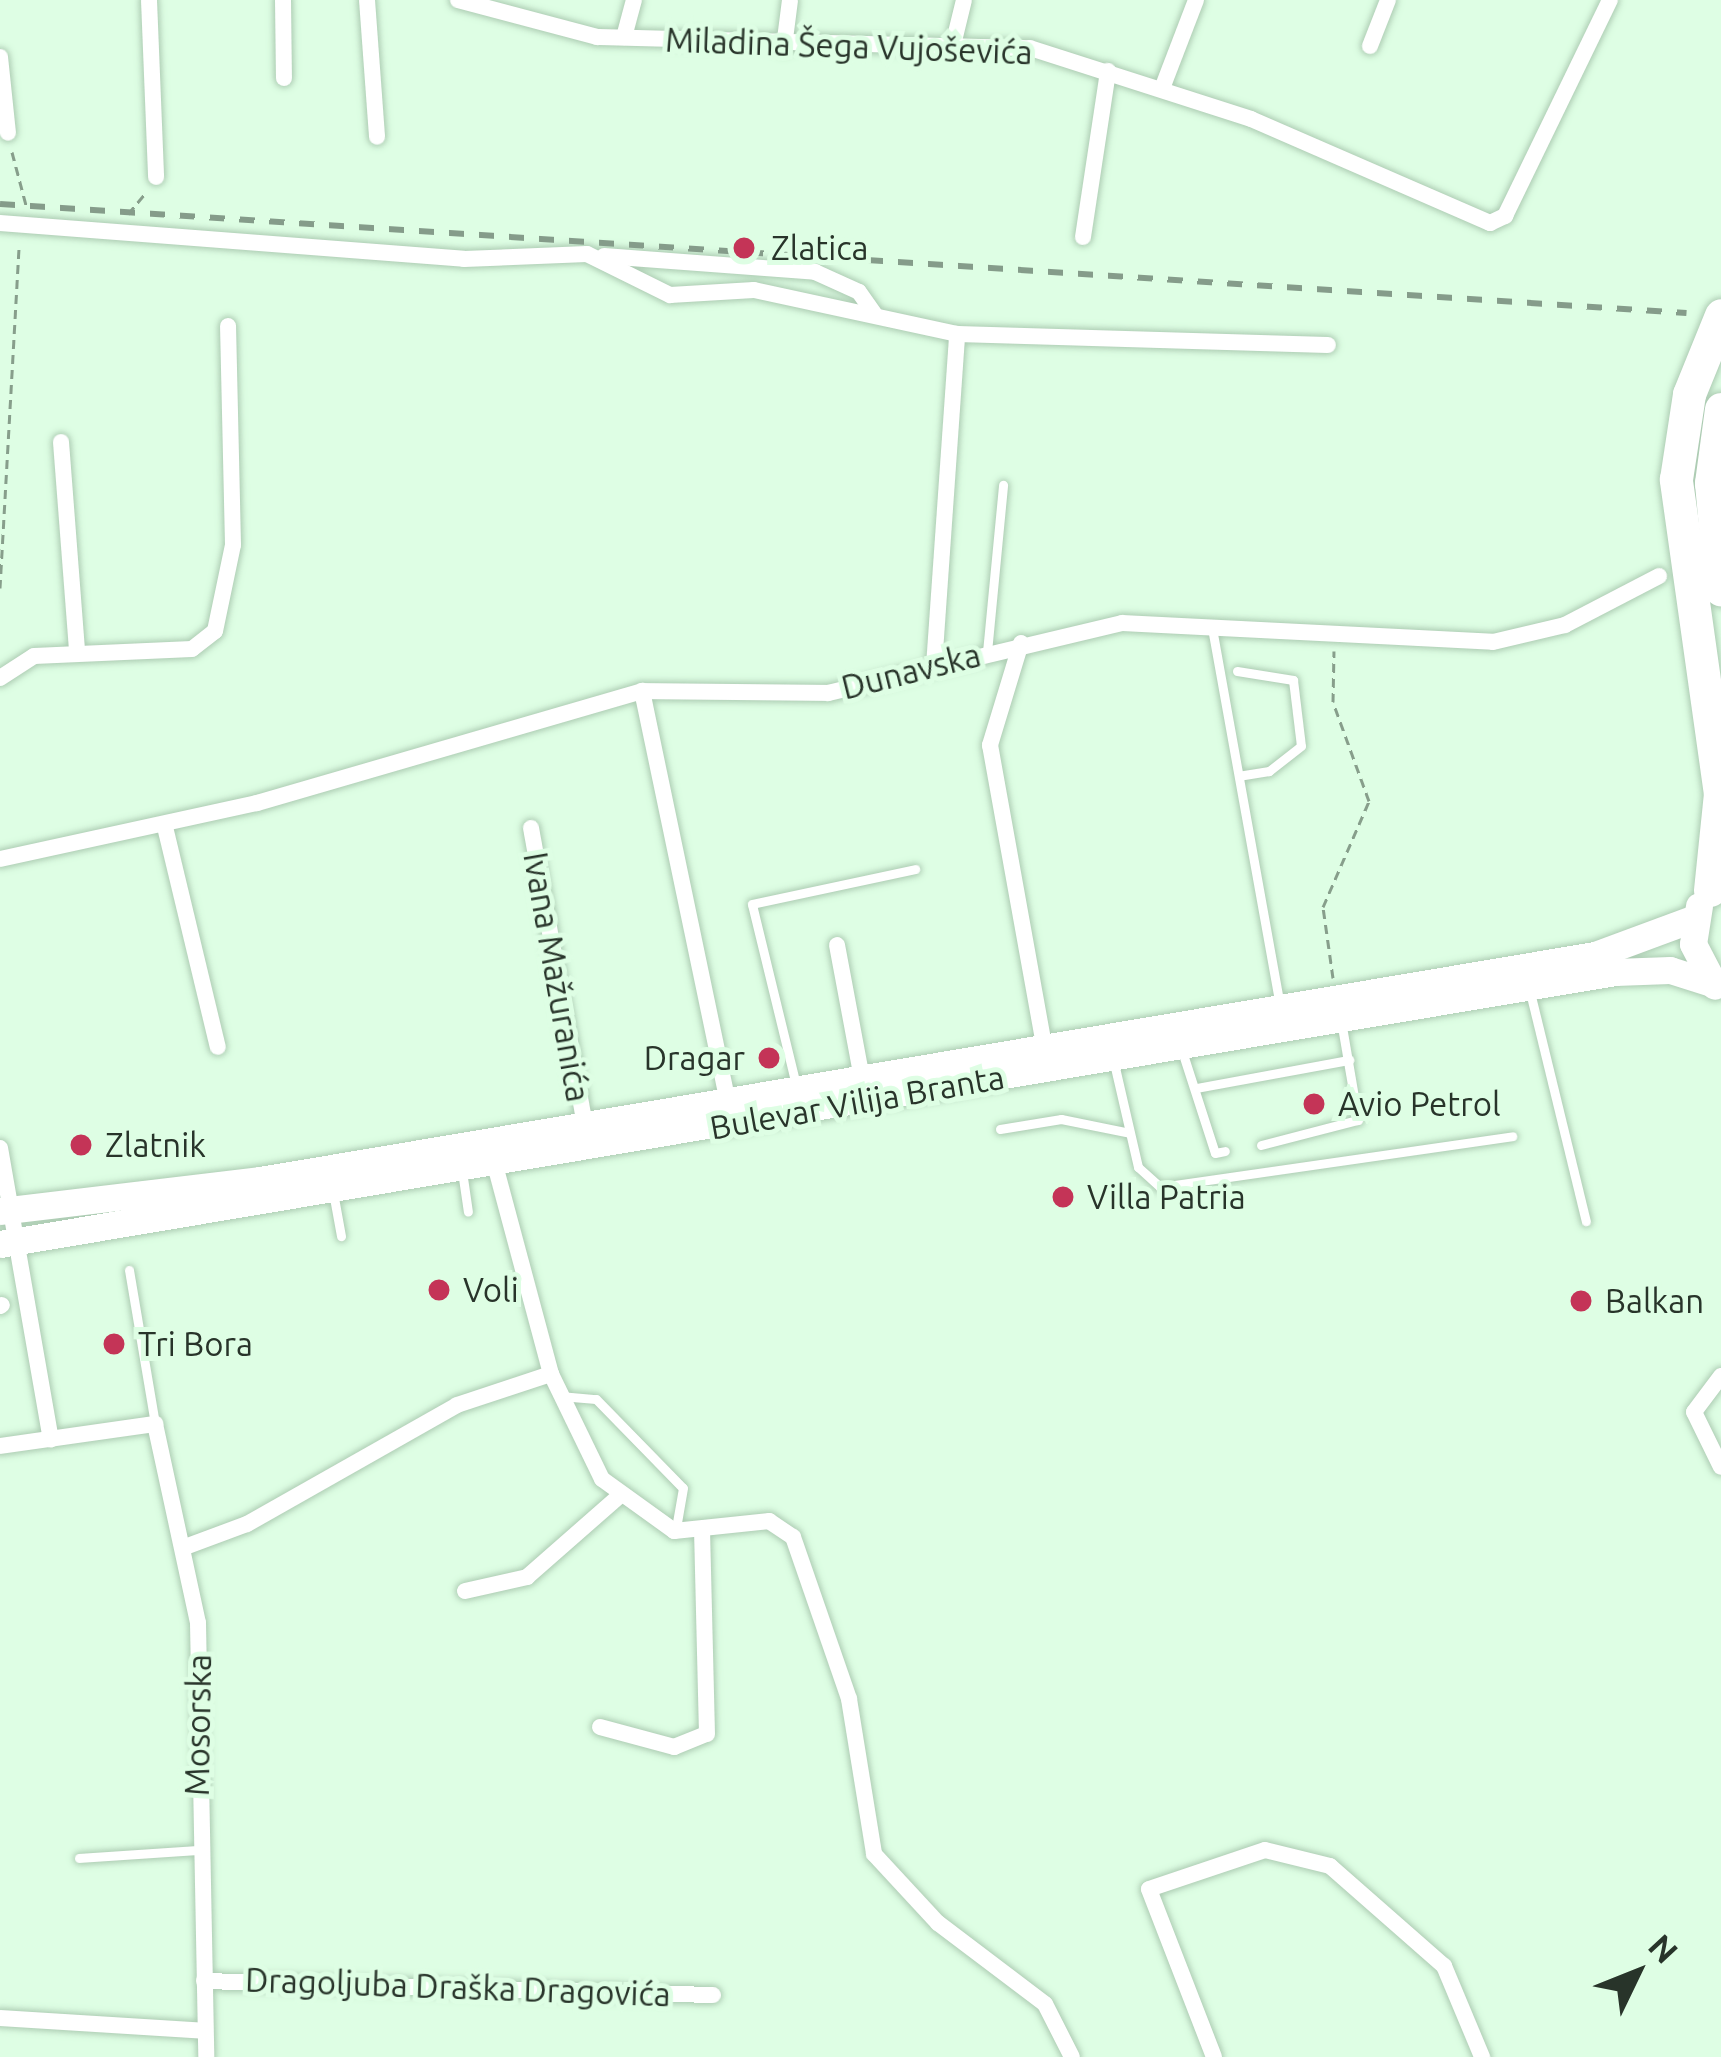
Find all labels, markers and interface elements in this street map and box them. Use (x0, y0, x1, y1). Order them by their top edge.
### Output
street label: Miladina Šega Vujoševića (665, 20, 1033, 72)
place label: Zlatica (771, 228, 869, 268)
marker: Zlatica (728, 232, 760, 264)
street label: Dunavska (837, 635, 985, 707)
street label: Ivana Mažuranića (516, 849, 598, 1105)
place label: Dragar (644, 1038, 745, 1078)
marker: Dragar (756, 1045, 782, 1071)
street label: Bulevar Vilija Branta (707, 1057, 1007, 1147)
place label: Avio Petrol (1338, 1084, 1501, 1124)
marker: Avio Petrol (1301, 1091, 1327, 1117)
place label: Zlatnik (105, 1125, 206, 1165)
marker: Zlatnik (68, 1132, 94, 1158)
place label: Villa Patria (1087, 1177, 1246, 1217)
marker: Villa Patria (1050, 1184, 1076, 1210)
place label: Voli (463, 1270, 519, 1310)
marker: Voli (426, 1277, 452, 1303)
place label: Balkan (1605, 1281, 1704, 1321)
marker: Balkan (1568, 1288, 1594, 1314)
place label: Tri Bora (138, 1324, 253, 1364)
marker: Tri Bora (101, 1331, 127, 1357)
street label: Mosorska (177, 1654, 219, 1796)
north arrow (1577, 1913, 1697, 2033)
text: N (1642, 1926, 1686, 1970)
street label: Dragoljuba Draška Dragovića (245, 1960, 671, 2014)

